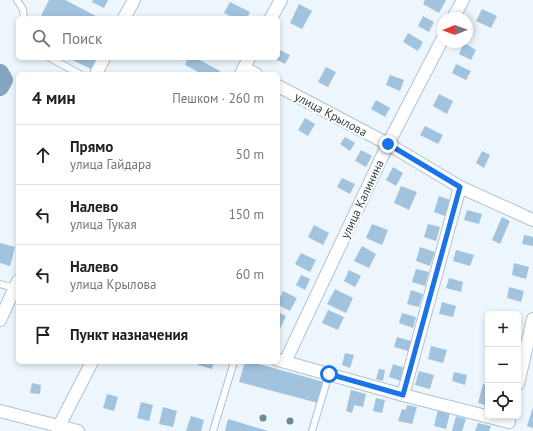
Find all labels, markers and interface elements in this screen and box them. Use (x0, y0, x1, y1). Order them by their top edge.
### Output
north arrow (437, 12, 473, 48)
search box (16, 16, 280, 60)
icon: search (30, 27, 52, 49)
text: Поиск (62, 29, 102, 48)
text: 4 мин (32, 87, 76, 109)
street label: улица Крылова (292, 89, 370, 139)
text: Пешком · 260 m (172, 90, 264, 107)
route end (379, 135, 397, 153)
text: Прямо (70, 137, 113, 156)
icon: ahead (32, 144, 54, 166)
text: 50 m (236, 146, 264, 163)
text: улица Гайдара (70, 156, 151, 173)
street label: улица Калинина (337, 157, 387, 241)
text: Налево (70, 197, 118, 216)
icon: left (32, 204, 54, 226)
text: 150 m (229, 206, 264, 223)
text: улица Тукая (70, 216, 137, 233)
text: Налево (70, 257, 118, 276)
icon: left (32, 264, 54, 286)
text: 60 m (236, 266, 264, 283)
text: улица Крылова (70, 276, 157, 293)
map controls (485, 311, 521, 419)
button: + (485, 311, 521, 347)
icon: arrive (32, 324, 54, 346)
text: Пункт назначения (70, 325, 188, 344)
button: − (485, 347, 521, 383)
route start (320, 365, 338, 383)
button: locate (485, 383, 521, 419)

